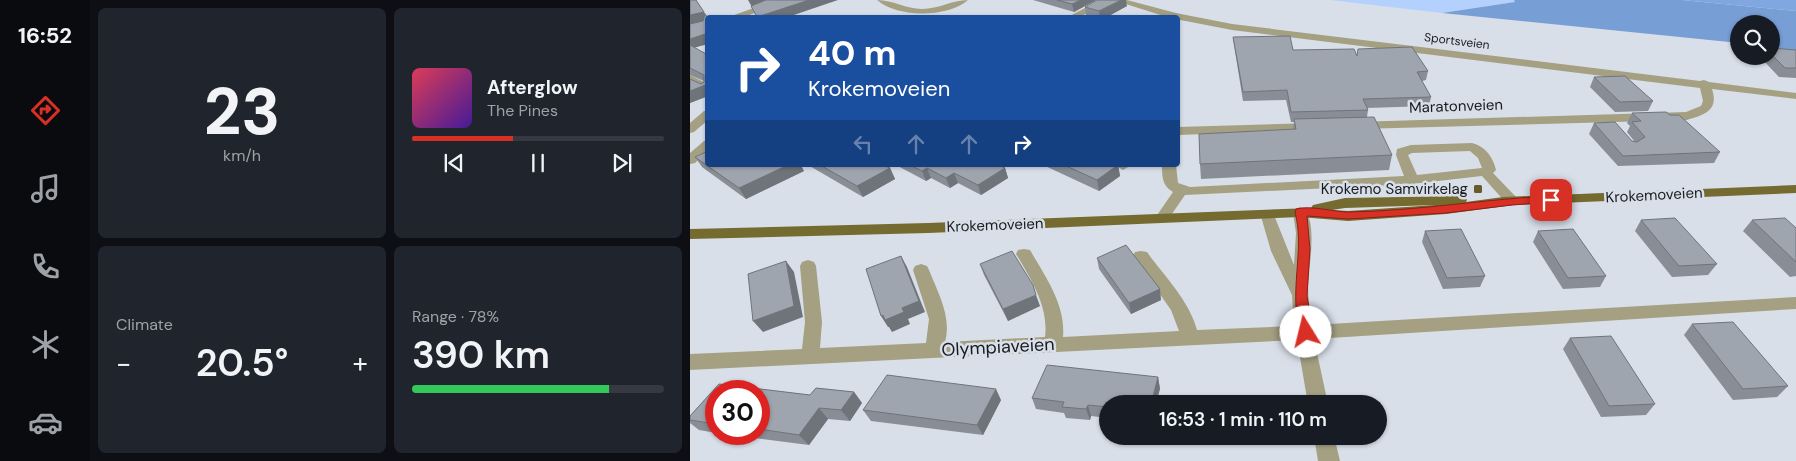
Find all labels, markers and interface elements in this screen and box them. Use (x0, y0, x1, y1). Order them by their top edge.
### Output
map controls (1730, 15, 1780, 65)
button: search (1730, 15, 1780, 65)
text: 16:52 (18, 21, 72, 50)
street label: Sportsveien (1423, 29, 1491, 53)
text: 40 m (808, 30, 897, 76)
icon: right (725, 35, 790, 100)
text: 23 (204, 70, 280, 154)
text: Krokemoveien (808, 74, 950, 103)
text: Afterglow (487, 75, 578, 100)
icon: directions (28, 93, 63, 128)
street label: Maratonveien (1409, 94, 1503, 118)
text: The Pines (487, 100, 558, 121)
icon: left (849, 130, 877, 158)
icon: ahead (902, 130, 930, 158)
icon: ahead (955, 130, 983, 158)
icon: right (1008, 130, 1036, 158)
text: km/h (223, 145, 261, 166)
icon: previous (440, 149, 468, 177)
icon: pause (524, 149, 552, 177)
icon: next (608, 149, 636, 177)
icon: music (28, 171, 63, 206)
place label: Krokemo Samvirkelag (1321, 179, 1468, 199)
pin (1530, 179, 1572, 221)
street label: Krokemoveien (1605, 182, 1703, 208)
marker: Krokemo Samvirkelag (1472, 183, 1484, 195)
icon: arrive (1537, 186, 1565, 214)
street label: Krokemoveien (946, 213, 1044, 237)
icon: phone (28, 249, 63, 284)
position arrow (1279, 305, 1331, 357)
text: Range · 78% (412, 306, 499, 327)
text: Climate (116, 314, 173, 335)
icon: climate (28, 327, 63, 362)
text: 390 km (412, 330, 550, 380)
street label: Olympiaveien (941, 332, 1055, 362)
text: 20.5° (196, 338, 288, 388)
text: − (116, 345, 131, 382)
text: + (353, 345, 368, 382)
speed limit sign: 30 (705, 380, 770, 445)
icon: car (28, 405, 63, 440)
text: 16:53 · 1 min · 110 m (1159, 407, 1327, 432)

